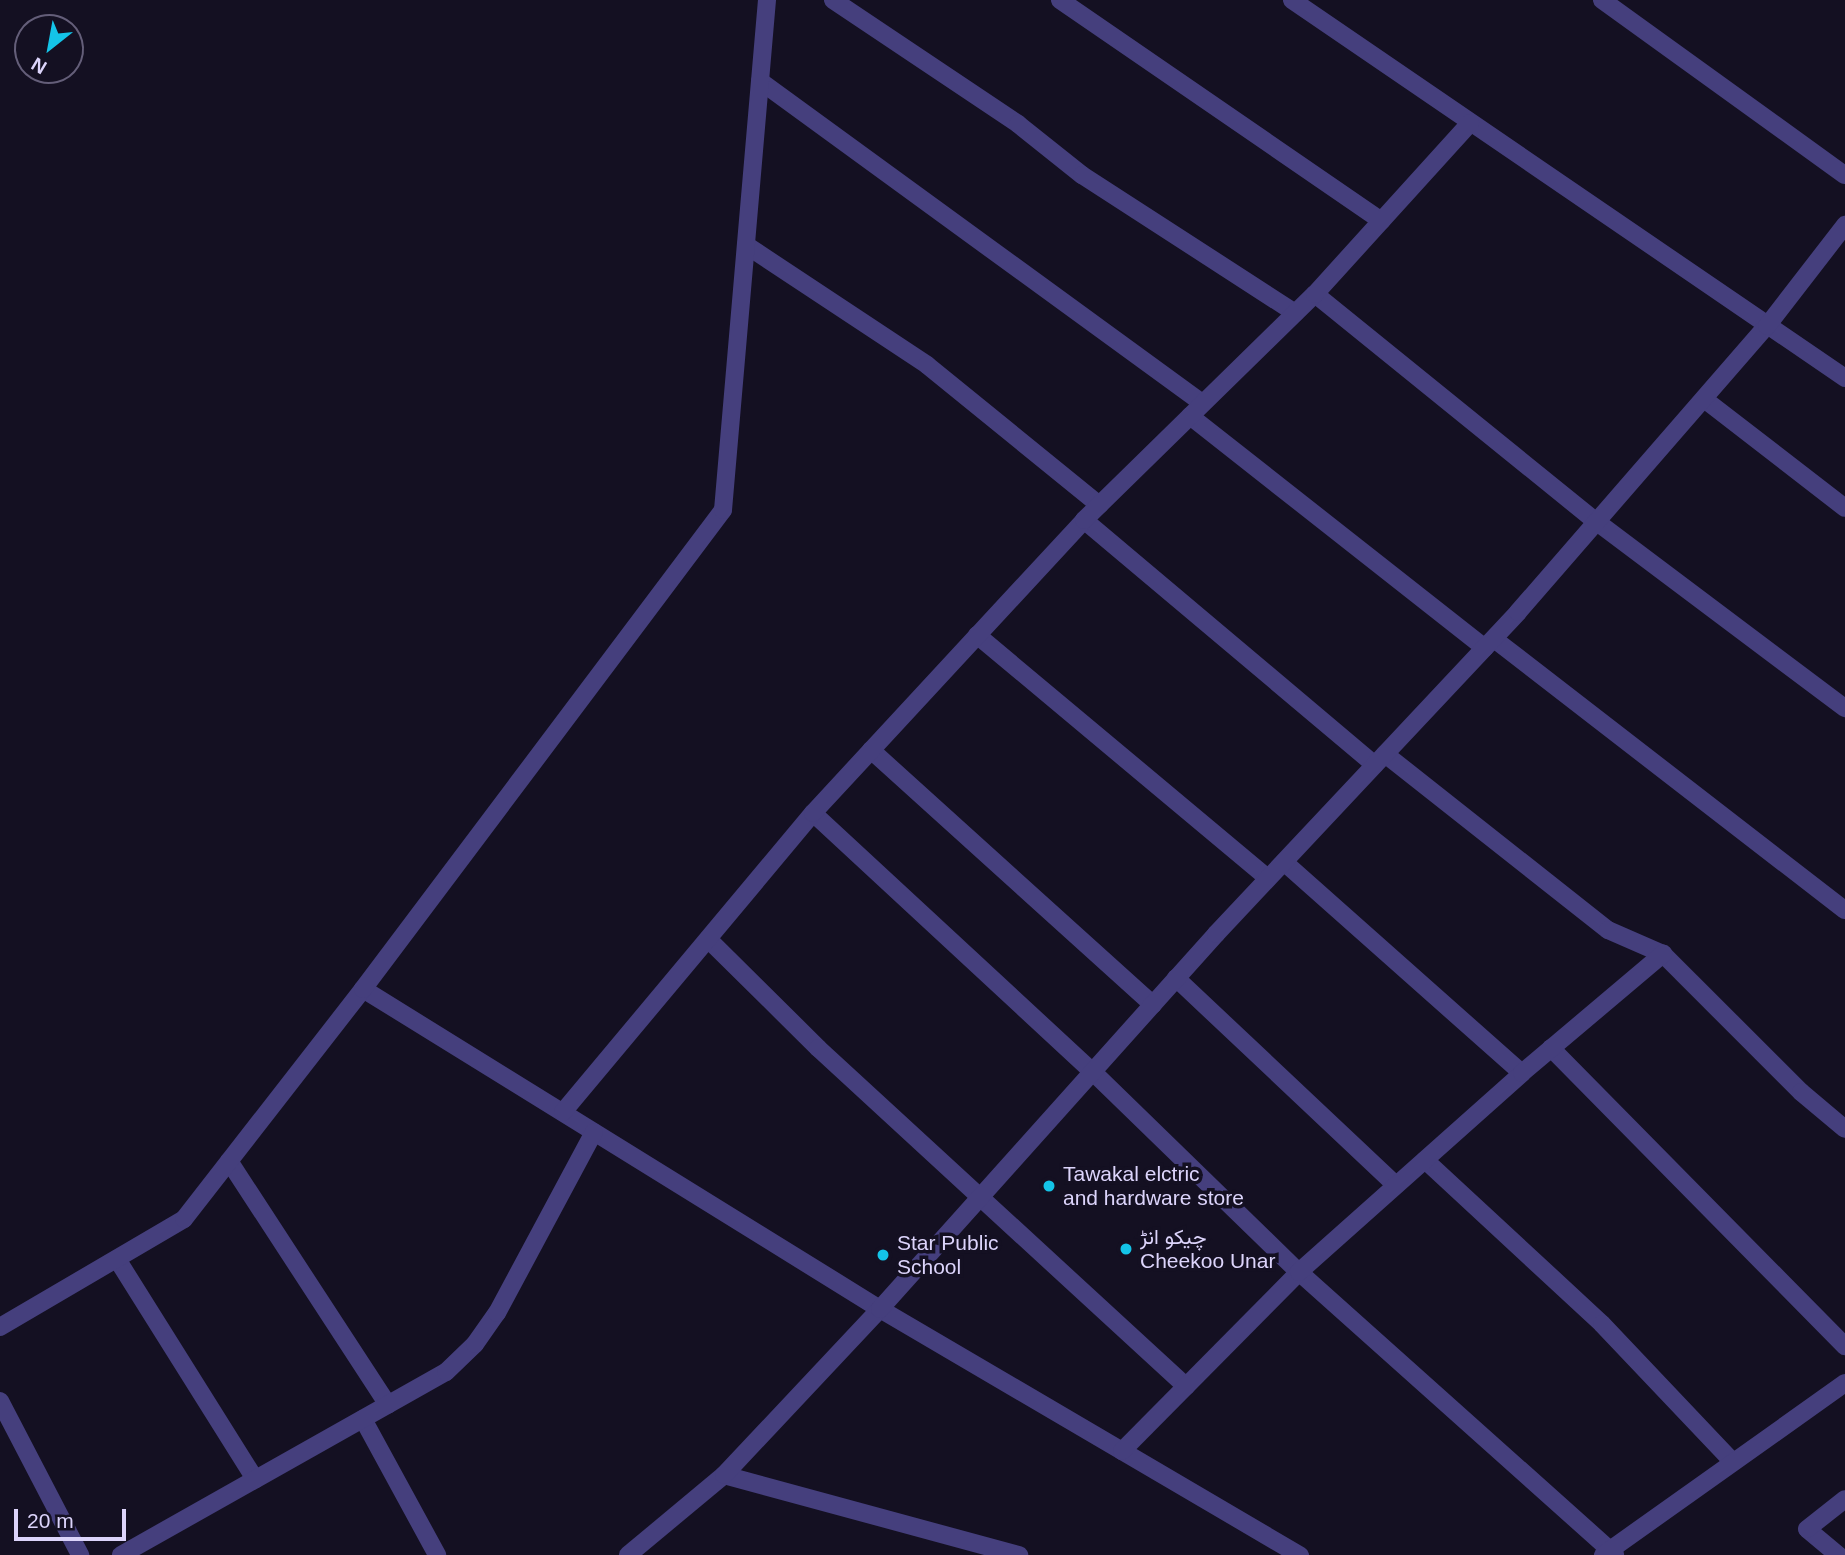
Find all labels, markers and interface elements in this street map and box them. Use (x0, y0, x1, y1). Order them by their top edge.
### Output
north arrow (14, 14, 84, 84)
text: N (28, 53, 50, 78)
place label: Tawakal elctric and hardware store (1063, 1161, 1244, 1211)
marker: Tawakal elctric and hardware store (1041, 1178, 1057, 1194)
place label: چیکو انڑ Cheekoo Unar (1140, 1224, 1275, 1274)
place label: Star Public School (897, 1230, 999, 1280)
marker: چیکو انڑ Cheekoo Unar (1118, 1241, 1134, 1257)
marker: Star Public School (875, 1247, 891, 1263)
scale bar (18, 1496, 130, 1540)
text: 20 m (27, 1509, 74, 1532)

